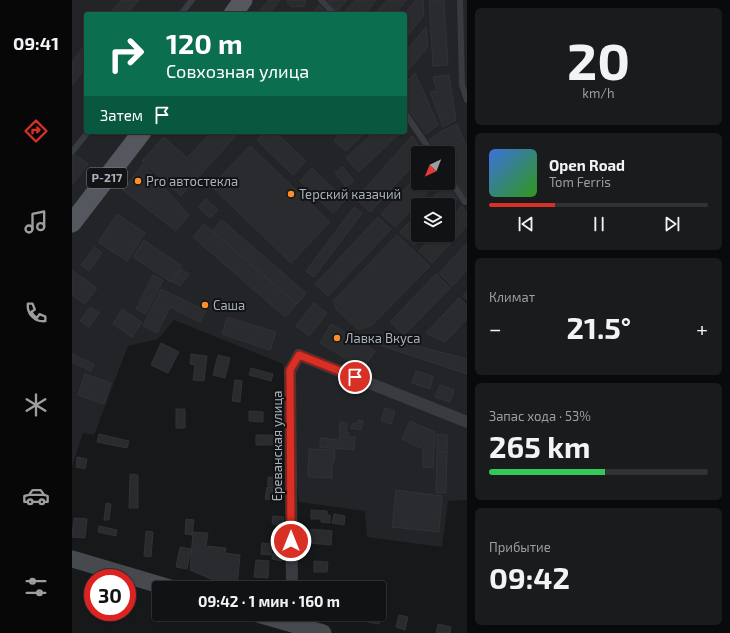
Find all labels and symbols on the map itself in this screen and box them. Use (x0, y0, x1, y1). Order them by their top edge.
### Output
north arrow (411, 146, 455, 190)
road number: Р-217 (87, 168, 127, 188)
place label: Pro автостекла (146, 173, 238, 189)
marker: Pro автостекла (133, 176, 143, 186)
place label: Терский казачий (299, 186, 401, 202)
marker: Терский казачий (286, 189, 296, 199)
place label: Саша (213, 297, 245, 313)
marker: Саша (200, 300, 210, 310)
place label: Лавка Вкуса (345, 330, 420, 346)
marker: Лавка Вкуса (332, 333, 342, 343)
pin (338, 360, 372, 394)
street label: Ереванская улица (269, 391, 285, 501)
position arrow (270, 520, 312, 562)
speed limit sign: 30 (84, 569, 136, 621)

